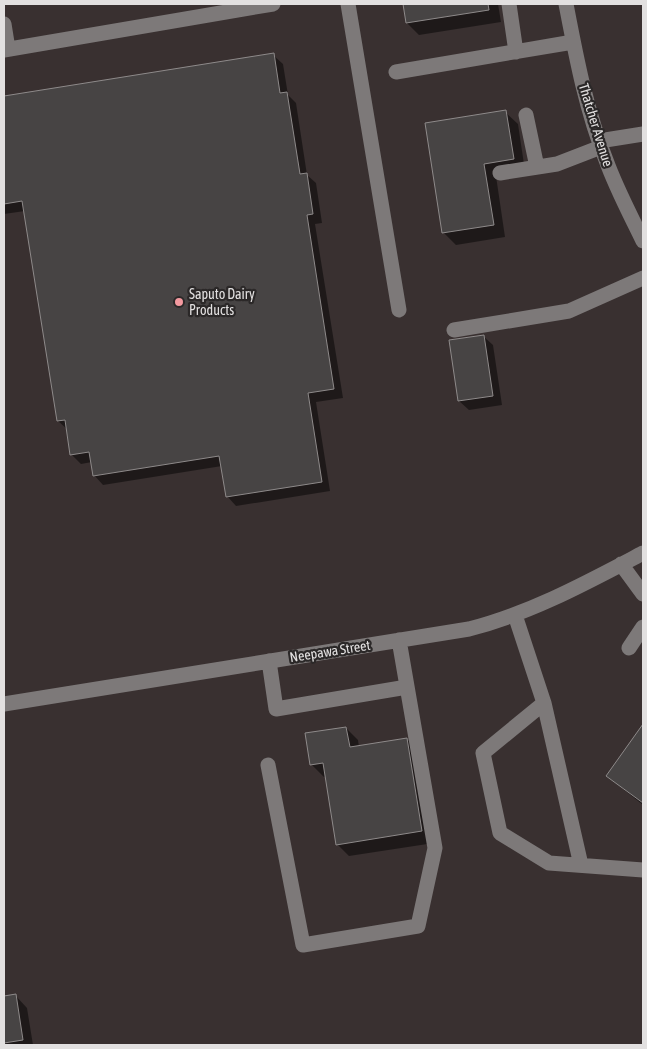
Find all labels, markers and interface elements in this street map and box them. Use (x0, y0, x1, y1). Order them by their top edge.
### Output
street label: Thatcher Avenue (576, 81, 616, 169)
place label: Saputo Dairy Products (189, 286, 255, 318)
marker: Saputo Dairy Products (173, 296, 185, 308)
street label: Neepawa Street (289, 637, 371, 665)

